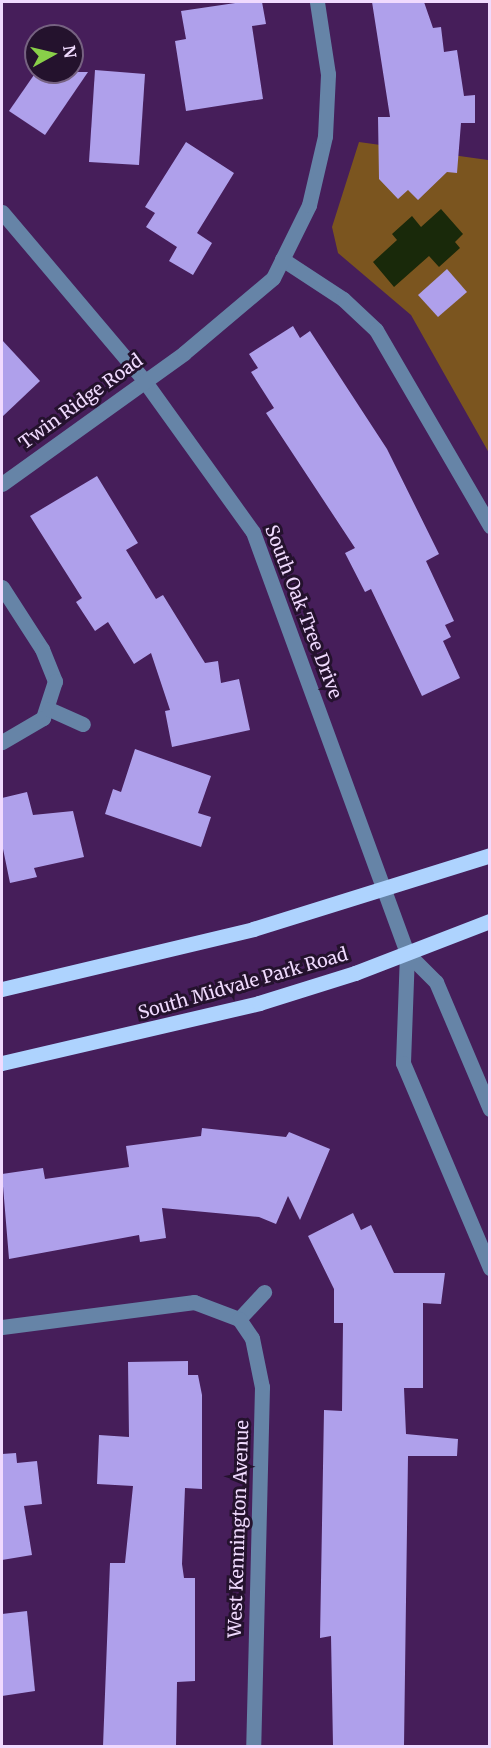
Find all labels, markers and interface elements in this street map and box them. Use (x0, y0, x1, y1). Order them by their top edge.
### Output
north arrow (24, 24, 84, 84)
text: N (59, 44, 81, 59)
street label: Twin Ridge Road (15, 350, 147, 454)
street label: South Oak Tree Drive (260, 522, 346, 702)
street label: South Midvale Park Road (136, 944, 350, 1024)
street label: West Kennington Avenue (224, 1420, 254, 1638)

